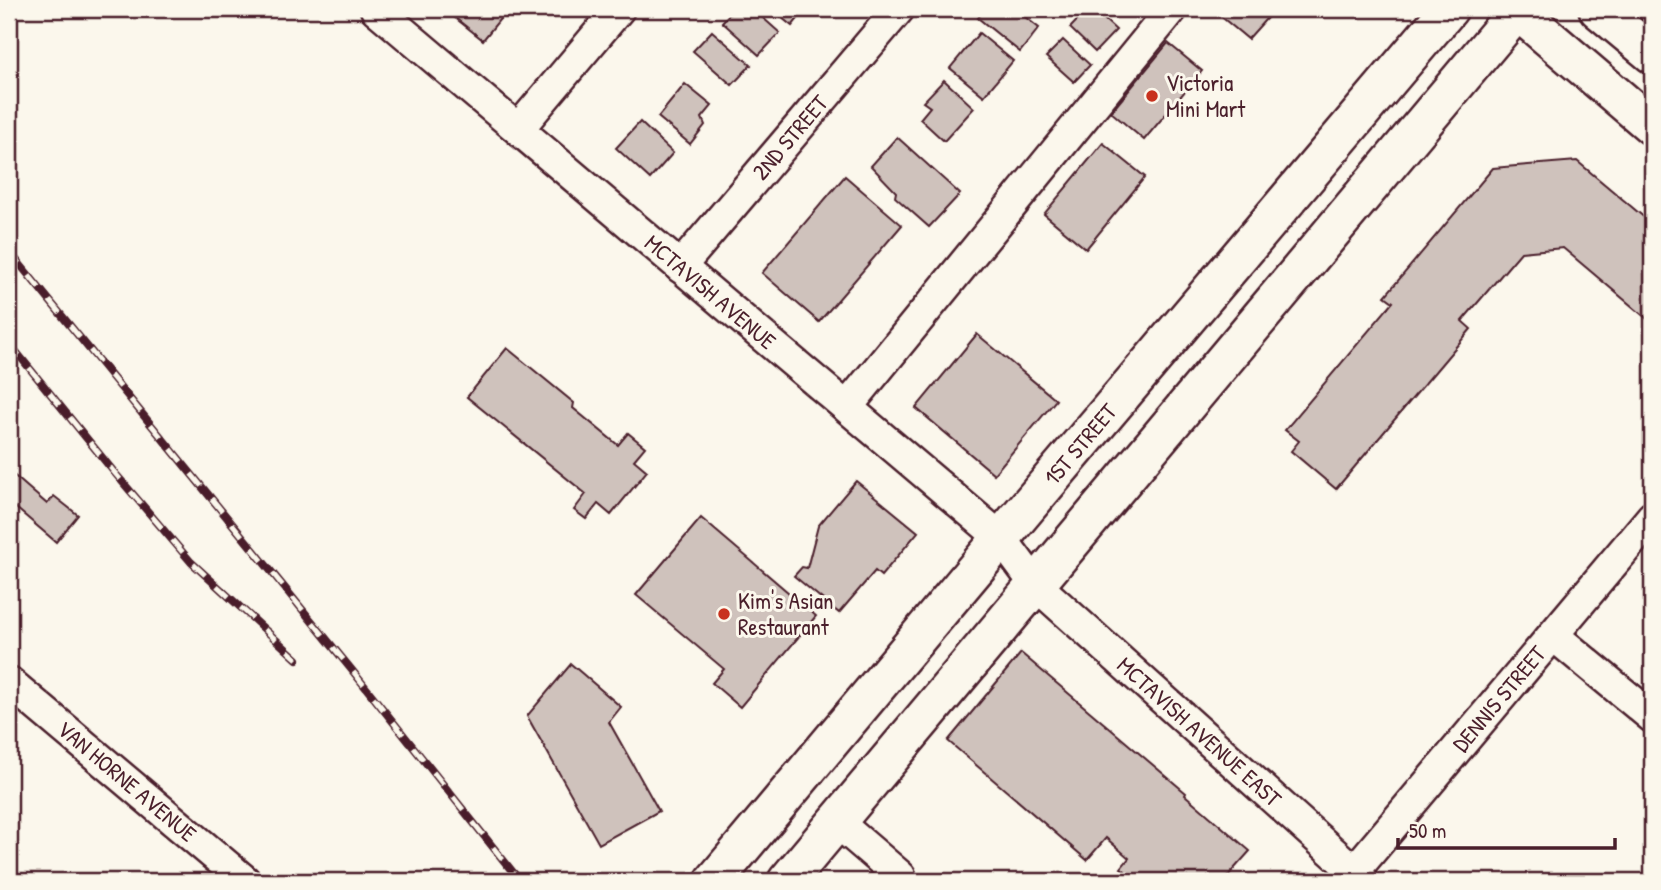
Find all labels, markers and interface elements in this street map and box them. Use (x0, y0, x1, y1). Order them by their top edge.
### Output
place label: Victoria Mini Mart (1166, 67, 1246, 124)
street label: 2ND STREET (745, 88, 835, 186)
marker: Victoria Mini Mart (1144, 88, 1160, 104)
street label: MCTAVISH AVENUE (639, 227, 783, 356)
street label: 1ST STREET (1036, 396, 1124, 491)
place label: Kim's Asian Restaurant (738, 585, 833, 642)
marker: Kim's Asian Restaurant (716, 606, 732, 622)
street label: DENNIS STREET (1445, 639, 1553, 758)
street label: MCTAVISH AVENUE EAST (1111, 649, 1288, 814)
street label: VAN HORNE AVENUE (51, 713, 203, 848)
scale bar (1398, 806, 1616, 850)
text: 50 m (1409, 816, 1446, 845)

